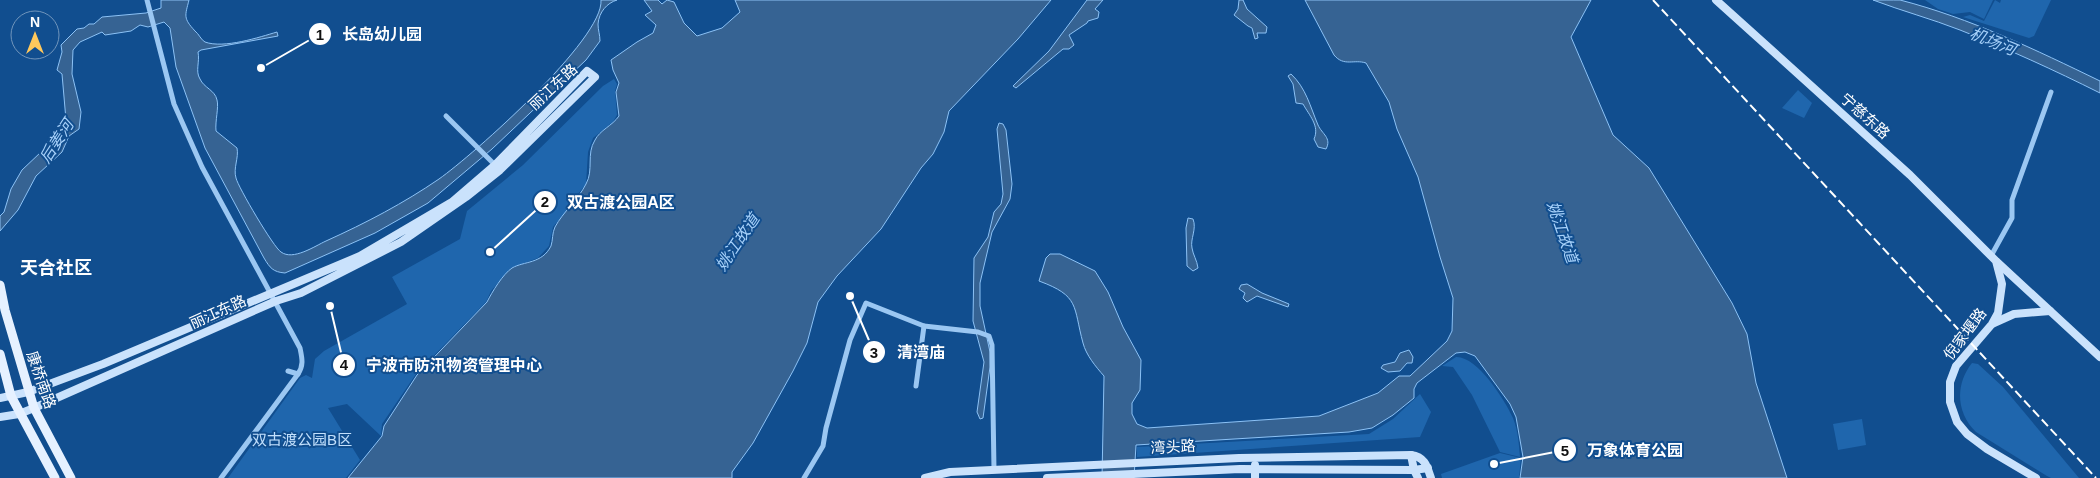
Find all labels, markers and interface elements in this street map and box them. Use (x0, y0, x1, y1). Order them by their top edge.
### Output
north arrow (10, 10, 60, 60)
text: N (30, 14, 40, 30)
callout: 长岛幼儿园 (307, 19, 432, 50)
text: 长岛幼儿园 (342, 25, 422, 43)
water label: 机场河 (1967, 25, 2021, 59)
text: 1 (316, 26, 324, 43)
street label: 丽江东路 (525, 60, 580, 113)
street label: 宁慈东路 (1837, 89, 1893, 142)
water label: 后姜河 (36, 114, 78, 166)
callout: 双古渡公园A区 (533, 187, 685, 218)
text: 2 (541, 193, 549, 210)
text: 双古渡公园A区 (567, 194, 675, 211)
water label: 姚江故道 (1544, 199, 1582, 267)
water label: 姚江故道 (712, 209, 763, 274)
district label: 天合社区 (20, 258, 92, 278)
street label: 丽江东路 (187, 292, 249, 332)
street label: 倪家堰路 (1940, 305, 1989, 363)
callout: 清湾庙 (862, 337, 955, 368)
text: 清湾庙 (897, 343, 945, 361)
text: 3 (870, 344, 878, 361)
street label: 康桥南路 (24, 349, 59, 411)
callout: 宁波市防汛物资管理中心 (331, 350, 552, 381)
text: 4 (340, 356, 349, 373)
text: 宁波市防汛物资管理中心 (366, 357, 542, 374)
park label: 双古渡公园B区 (252, 431, 352, 448)
callout: 万象体育公园 (1552, 435, 1693, 466)
street label: 湾头路 (1150, 437, 1196, 456)
text: 5 (1561, 442, 1569, 459)
text: 万象体育公园 (1587, 442, 1683, 459)

